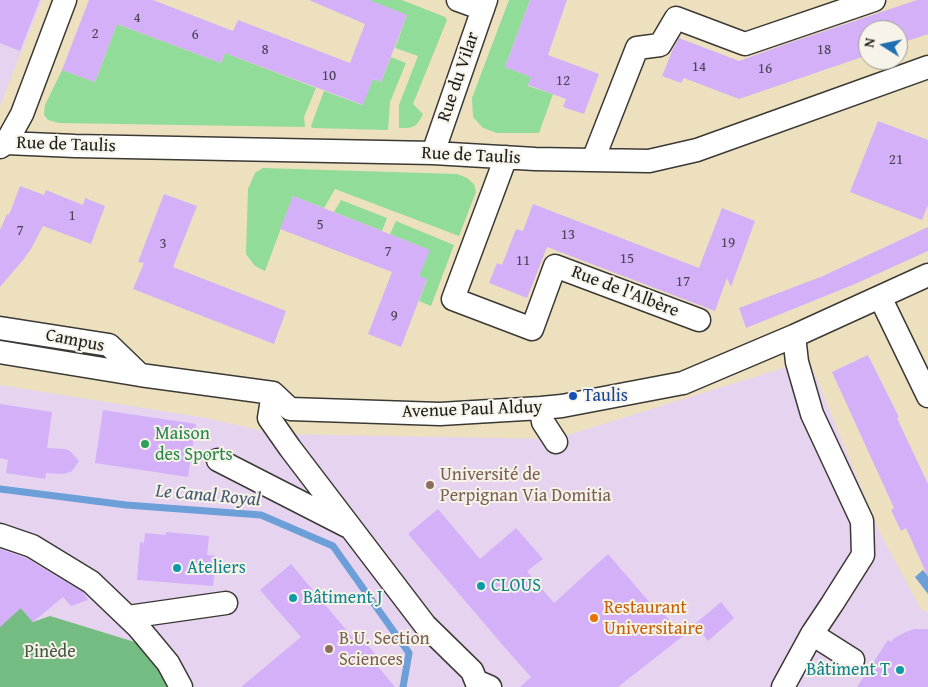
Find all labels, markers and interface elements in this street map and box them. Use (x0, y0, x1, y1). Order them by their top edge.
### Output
house number: 4 (133, 9, 141, 27)
north arrow (858, 20, 908, 70)
house number: 2 (91, 25, 99, 43)
house number: 6 (191, 26, 199, 44)
street label: Rue du Vilar (434, 29, 484, 125)
text: N (859, 36, 880, 49)
house number: 8 (261, 41, 269, 59)
house number: 18 (817, 41, 831, 59)
house number: 14 (692, 58, 706, 76)
house number: 16 (758, 60, 772, 78)
house number: 10 (322, 67, 336, 85)
house number: 12 (556, 72, 570, 90)
street label: Rue de Taulis (16, 132, 116, 158)
street label: Rue de Taulis (421, 143, 521, 169)
house number: 21 (889, 151, 903, 169)
house number: 1 (68, 207, 76, 225)
house number: 5 (316, 216, 324, 234)
house number: 7 (16, 222, 24, 240)
house number: 13 (561, 226, 575, 244)
house number: 19 (721, 234, 735, 252)
house number: 3 (159, 235, 167, 253)
house number: 7 (384, 243, 392, 261)
house number: 15 (620, 250, 634, 268)
house number: 11 (516, 252, 530, 270)
street label: Rue de l'Albère (568, 262, 682, 322)
house number: 17 (676, 273, 690, 291)
house number: 9 (390, 307, 398, 325)
street label: Campus (44, 325, 106, 357)
place label: Taulis (583, 385, 628, 407)
marker: Taulis (567, 390, 579, 402)
street label: Avenue Paul Alduy (401, 397, 543, 423)
place label: Maison des Sports (155, 423, 233, 466)
marker: Maison des Sports (139, 438, 151, 450)
place label: Université de Perpignan Via Domitia (440, 464, 611, 506)
marker: Université de Perpignan Via Domitia (424, 479, 436, 491)
water label: Le Canal Royal (154, 480, 262, 512)
place label: Ateliers (187, 557, 246, 579)
marker: Ateliers (171, 562, 183, 574)
place label: CLOUS (491, 575, 541, 597)
marker: CLOUS (475, 580, 487, 592)
place label: Bâtiment J (303, 587, 382, 609)
marker: Bâtiment J (287, 592, 299, 604)
place label: Restaurant Universitaire (604, 597, 703, 640)
marker: Restaurant Universitaire (588, 612, 600, 624)
place label: B.U. Section Sciences (339, 628, 430, 670)
park label: Pinède (24, 641, 76, 663)
marker: B.U. Section Sciences (323, 643, 335, 655)
place label: Bâtiment T (806, 659, 890, 681)
marker: Bâtiment T (894, 664, 906, 676)

